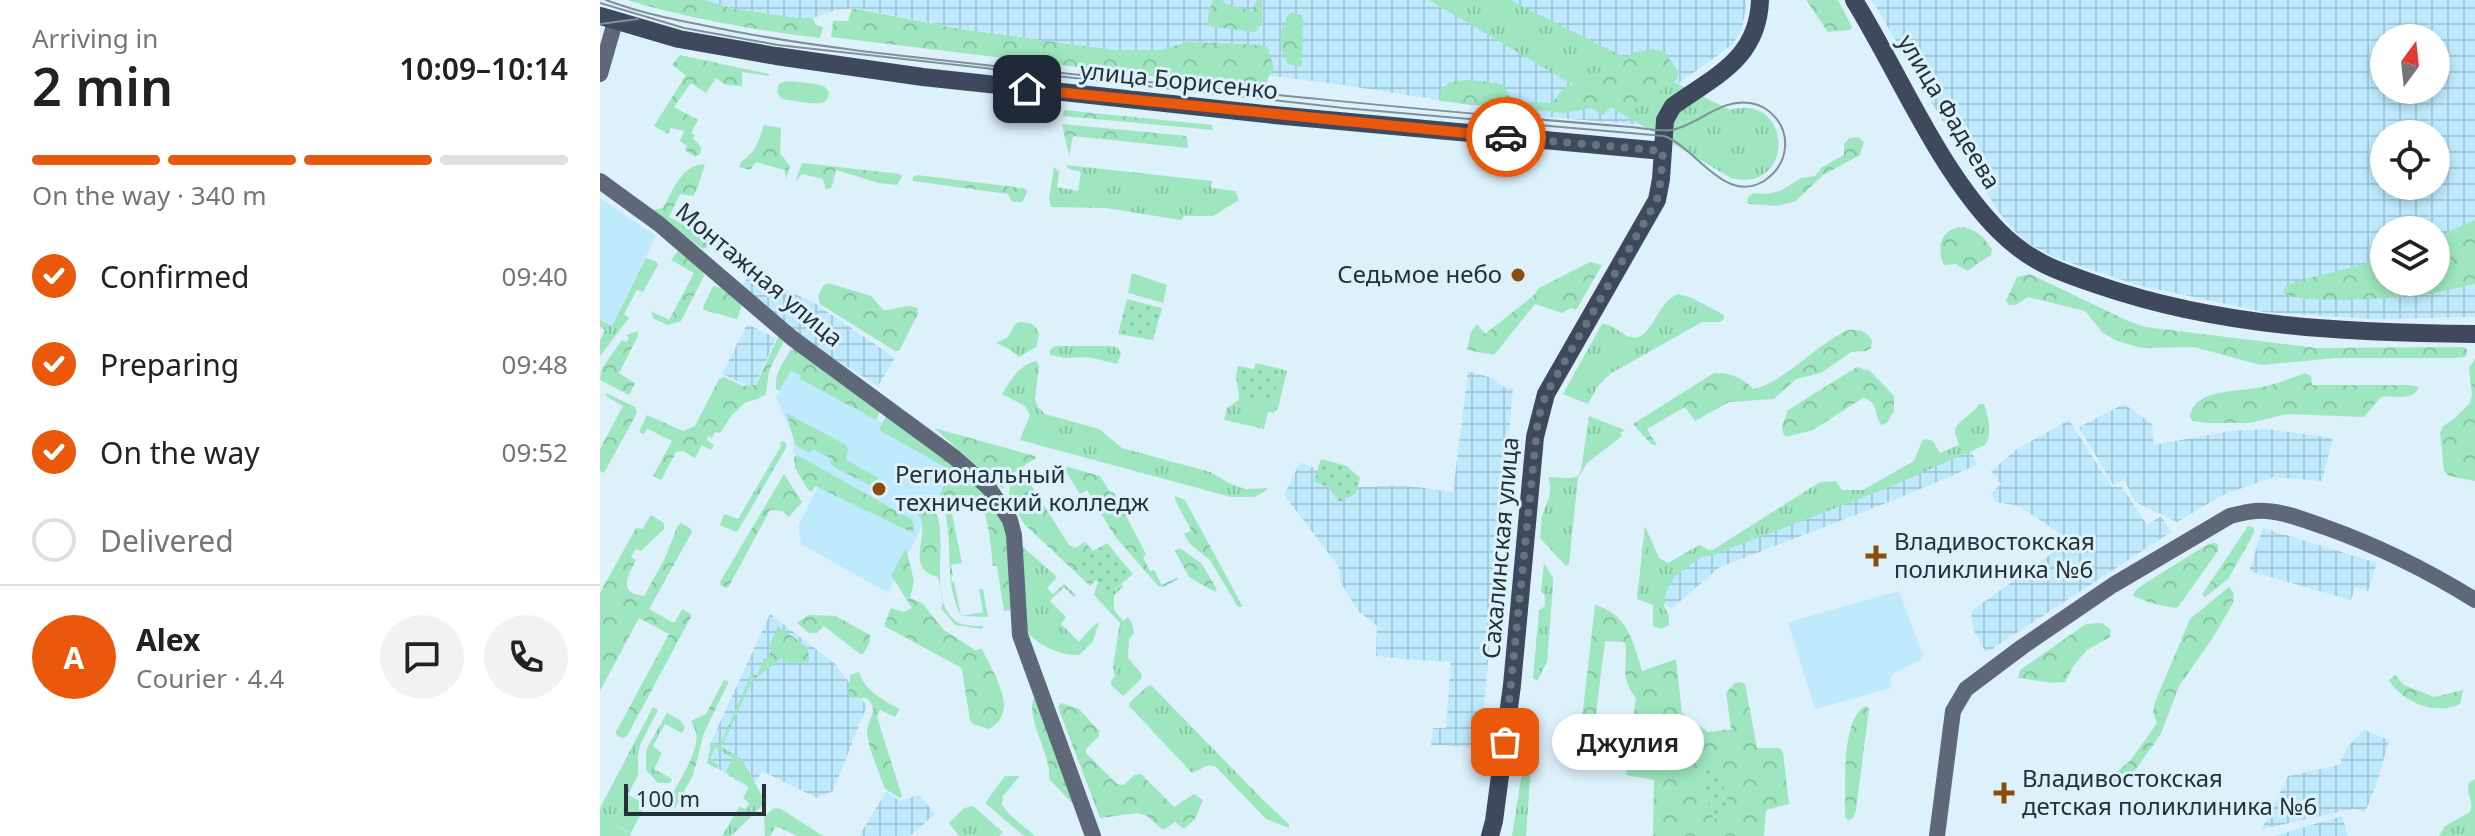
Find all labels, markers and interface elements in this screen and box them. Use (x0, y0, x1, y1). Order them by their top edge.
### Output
text: Arriving in (32, 20, 158, 56)
north arrow (2370, 24, 2450, 104)
map controls (2370, 24, 2450, 296)
street label: улица Фадеева (1891, 28, 2010, 195)
text: 10:09–10:14 (399, 48, 568, 89)
text: 2 min (32, 50, 173, 121)
street label: улица Борисенко (1079, 53, 1280, 106)
pin (993, 55, 1061, 123)
icon: home (1005, 67, 1049, 111)
courier (1466, 97, 1546, 177)
icon: car (1484, 115, 1528, 159)
button: locate (2370, 120, 2450, 200)
text: On the way · 340 m (32, 177, 266, 213)
street label: Монтажная улица (669, 194, 851, 354)
button: layers (2370, 216, 2450, 296)
icon: check (32, 254, 76, 298)
text: Confirmed (100, 256, 250, 297)
place label: Седьмое небо (1337, 257, 1502, 290)
text: 09:40 (502, 258, 568, 294)
marker: Седьмое небо (1509, 266, 1527, 284)
icon: check (32, 342, 76, 386)
text: Preparing (100, 344, 239, 385)
text: 09:48 (502, 346, 568, 382)
icon: check (32, 430, 76, 474)
text: On the way (100, 432, 260, 473)
text: 09:52 (502, 434, 568, 470)
street label: Сахалинская улица (1473, 436, 1526, 660)
place label: Региональный технический колледж (895, 457, 1150, 518)
marker: Региональный технический колледж (870, 480, 888, 498)
text: Delivered (100, 520, 234, 561)
place label: Владивостокская поликлиника №6 (1894, 524, 2095, 585)
marker: Владивостокская поликлиника №6 (1865, 545, 1887, 567)
button: chat (380, 615, 464, 699)
button: phone (484, 615, 568, 699)
text: Alex (136, 619, 200, 660)
text: A (64, 637, 84, 678)
text: Courier · 4.4 (136, 660, 284, 696)
pin (1471, 708, 1539, 776)
callout: Джулия (1553, 714, 1705, 770)
icon: bag (1483, 720, 1527, 764)
text: Джулия (1577, 724, 1679, 760)
place label: Владивостокская детская поликлиника №6 (2022, 761, 2317, 822)
scale bar (624, 780, 766, 816)
marker: Владивостокская детская поликлиника №6 (1993, 782, 2015, 804)
text: 100 m (636, 783, 700, 813)

